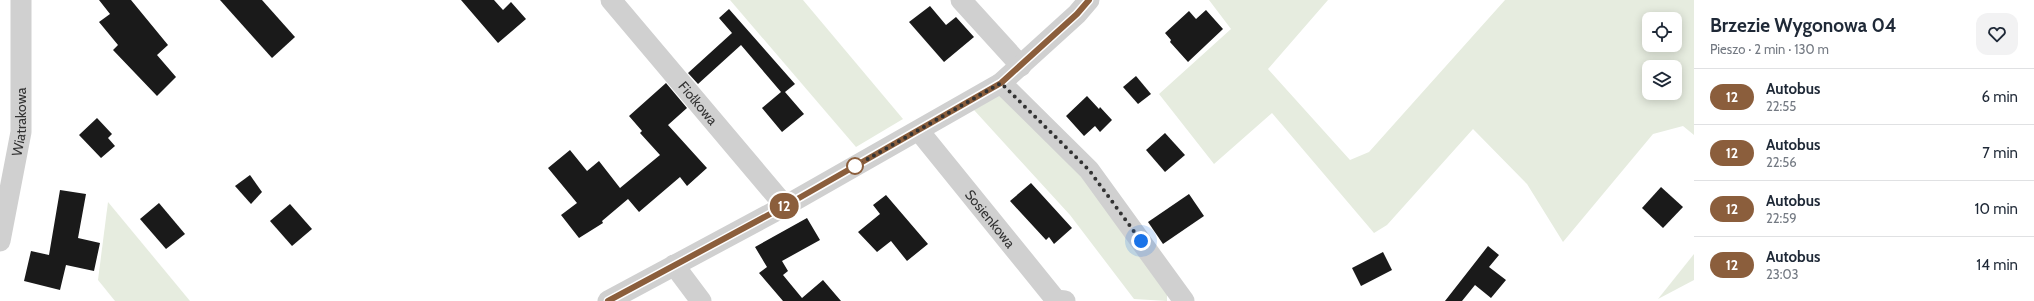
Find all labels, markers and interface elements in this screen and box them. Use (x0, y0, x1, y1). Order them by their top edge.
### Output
map controls (1642, 12, 1682, 100)
button: locate (1642, 12, 1682, 52)
button: heart (1976, 13, 2018, 55)
text: Brzezie Wygonowa 04 (1710, 14, 1897, 37)
text: Pieszo · 2 min · 130 m (1710, 41, 1829, 57)
button: layers (1642, 60, 1682, 100)
street label: Fiołkowa (675, 78, 722, 129)
text: Autobus (1766, 80, 1820, 98)
street label: Wiatrakowa (8, 87, 30, 158)
text: 12 (1726, 88, 1738, 106)
text: 6 min (1981, 88, 2018, 106)
text: 22:55 (1766, 98, 1796, 114)
text: Autobus (1766, 136, 1820, 154)
text: 12 (1726, 144, 1738, 162)
text: 7 min (1982, 144, 2018, 162)
text: 22:56 (1766, 154, 1797, 170)
unlabelled marker (846, 157, 864, 175)
street label: Sosienkowa (961, 186, 1019, 252)
text: Autobus (1766, 192, 1820, 210)
line badge: 12 (766, 193, 802, 219)
text: 12 (778, 197, 790, 215)
text: 12 (1726, 200, 1738, 218)
text: 10 min (1975, 200, 2018, 218)
text: 22:59 (1766, 210, 1797, 226)
your location (1131, 231, 1151, 251)
text: Autobus (1766, 248, 1820, 266)
text: 12 (1726, 256, 1738, 274)
text: 14 min (1976, 256, 2018, 274)
text: 23:03 (1766, 266, 1799, 282)

